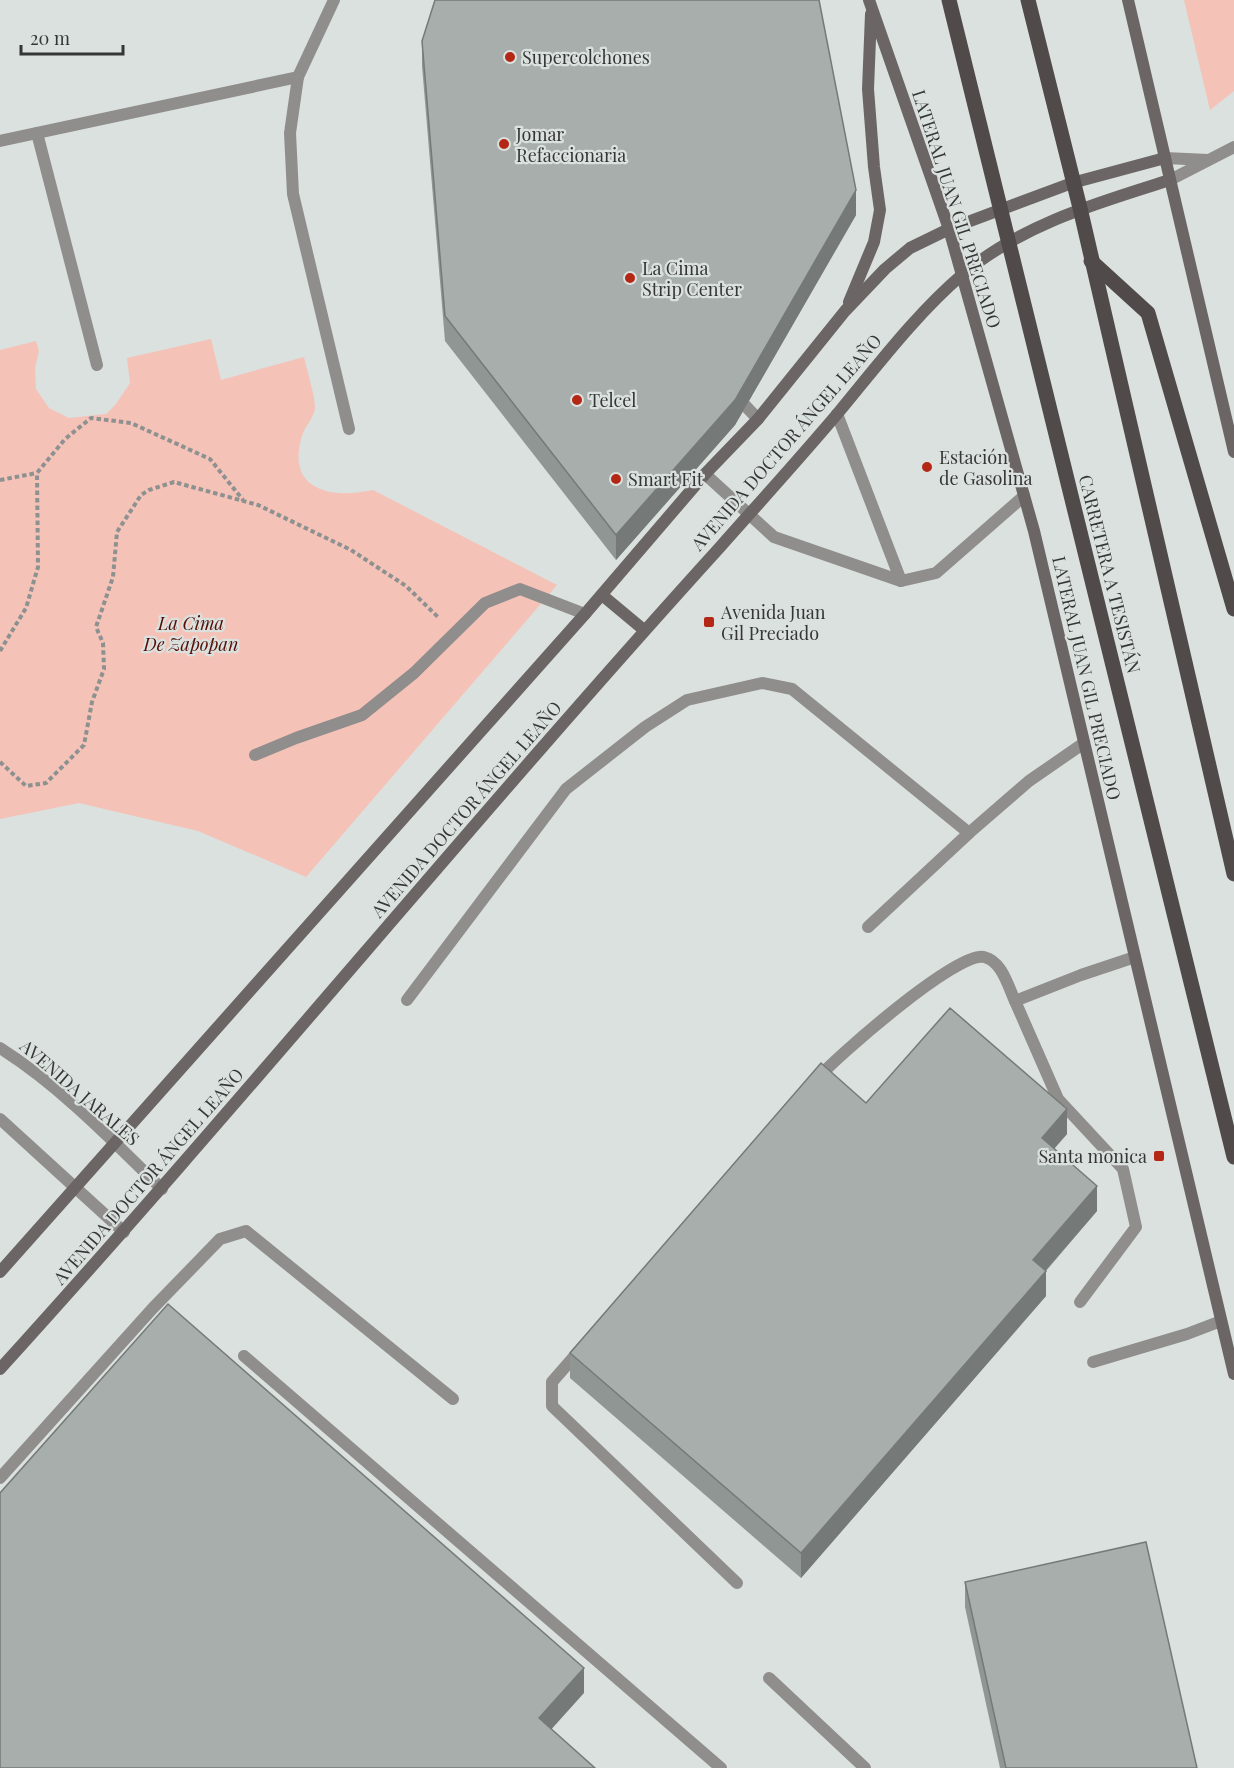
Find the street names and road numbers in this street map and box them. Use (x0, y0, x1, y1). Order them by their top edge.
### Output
street label: LATERAL JUAN GIL PRECIADO (907, 87, 1007, 331)
street label: AVENIDA DOCTOR ÁNGEL LEAÑO (685, 329, 887, 556)
street label: CARRETERA A TESISTÁN (1074, 472, 1146, 676)
street label: LATERAL JUAN GIL PRECIADO (1047, 554, 1127, 802)
street label: AVENIDA DOCTOR ÁNGEL LEAÑO (365, 696, 567, 923)
street label: AVENIDA JARALES (15, 1033, 145, 1150)
street label: AVENIDA DOCTOR ÁNGEL LEAÑO (47, 1063, 249, 1290)

